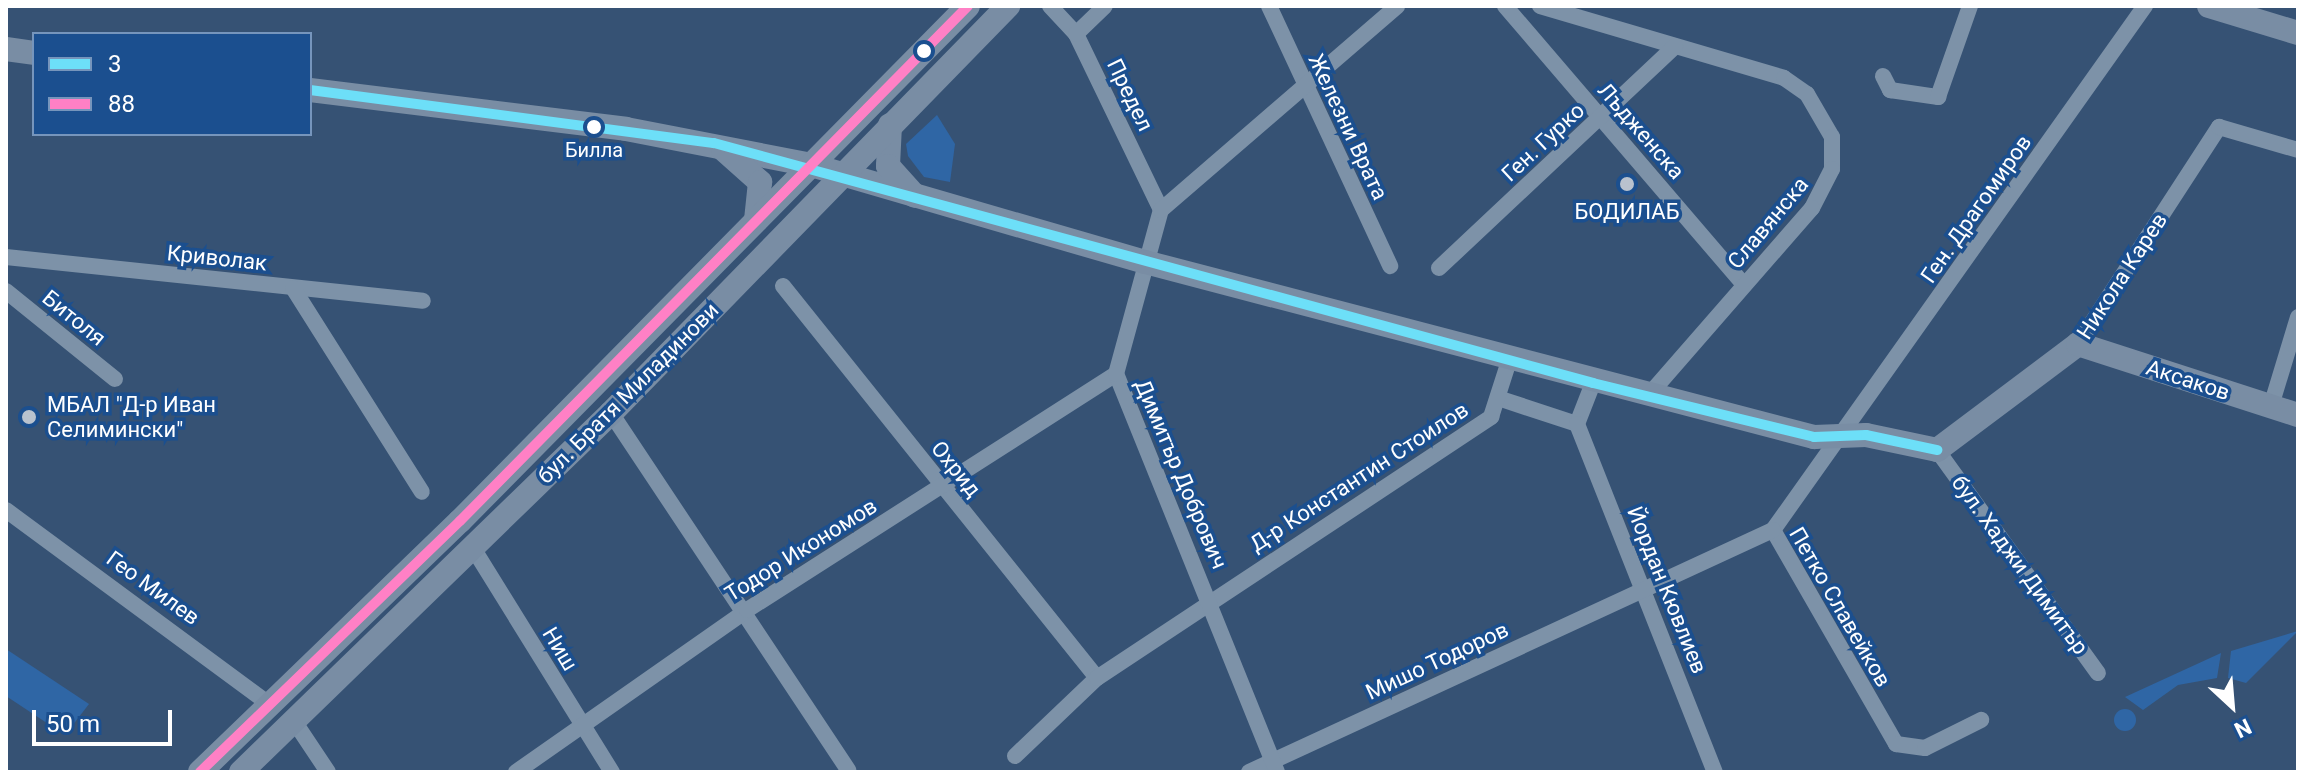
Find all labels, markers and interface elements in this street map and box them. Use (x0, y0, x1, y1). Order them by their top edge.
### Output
legend (32, 32, 312, 136)
unlabelled marker (916, 43, 932, 59)
text: 3 (108, 50, 122, 78)
street label: Железни Врата (1303, 50, 1393, 204)
street label: Предел (1101, 54, 1159, 136)
street label: Лъдженска (1592, 77, 1690, 185)
text: 88 (108, 90, 135, 118)
street label: Ген. Гурко (1496, 97, 1590, 187)
marker: Билла (586, 119, 602, 135)
street label: Ген. Драгомиров (1915, 130, 2037, 288)
place label: Билла (565, 138, 623, 162)
street label: Славянска (1722, 172, 1814, 274)
marker: БОДИЛАБ (1616, 173, 1638, 195)
place label: БОДИЛАБ (1574, 199, 1680, 225)
street label: Никола Карев (2071, 208, 2173, 344)
street label: Криволак (166, 240, 268, 276)
street label: Битоля (37, 284, 111, 352)
street label: бул. Братя Миладинови (532, 297, 724, 489)
street label: Аксаков (2143, 354, 2233, 406)
street label: Димитър Добрович (1129, 375, 1233, 573)
place label: МБАЛ "Д-р Иван Селимински" (47, 391, 216, 442)
street label: Д-р Константин Стоилов (1245, 396, 1473, 558)
marker: МБАЛ "Д-р Иван Селимински" (18, 406, 40, 428)
street label: Охрид (925, 436, 987, 502)
street label: бул. Хаджи Димитър (1946, 470, 2094, 660)
street label: Тодор Икономов (720, 493, 882, 607)
street label: Йордан Кювлиев (1621, 503, 1713, 677)
street label: Петко Славейков (1784, 522, 1896, 692)
street label: Гео Милев (101, 545, 205, 631)
street label: Мишо Тодоров (1361, 616, 1513, 706)
street label: Ниш (537, 622, 583, 676)
north arrow (2192, 666, 2272, 746)
scale bar (36, 694, 176, 744)
text: 50 m (46, 710, 100, 738)
text: N (2230, 713, 2255, 743)

